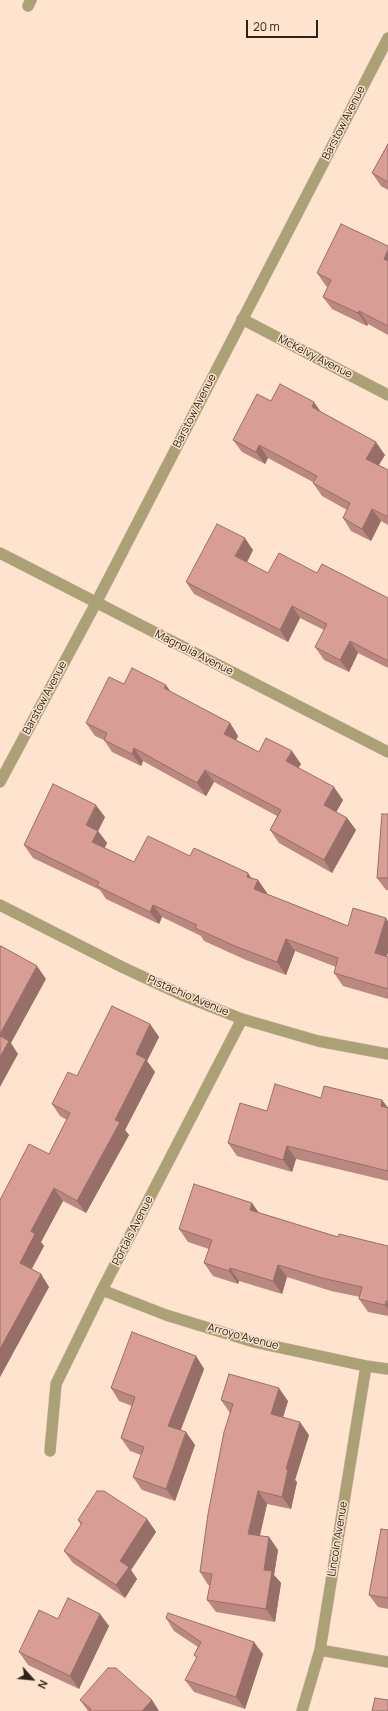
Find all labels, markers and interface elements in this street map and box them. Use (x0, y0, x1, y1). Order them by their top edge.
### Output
scale bar (248, 12, 320, 38)
text: 20 m (253, 18, 280, 35)
street label: Barstow Avenue (320, 84, 368, 162)
street label: McKelvy Avenue (276, 333, 354, 381)
street label: Barstow Avenue (171, 372, 219, 450)
street label: Magnolia Avenue (153, 628, 235, 678)
street label: Barstow Avenue (20, 659, 70, 737)
street label: Pistachio Avenue (145, 973, 231, 1019)
street label: Portals Avenue (110, 1194, 156, 1268)
street label: Arroyo Avenue (206, 1321, 280, 1353)
street label: Lincoln Avenue (326, 1500, 350, 1578)
north arrow (12, 1659, 52, 1699)
text: N (35, 1678, 52, 1692)

